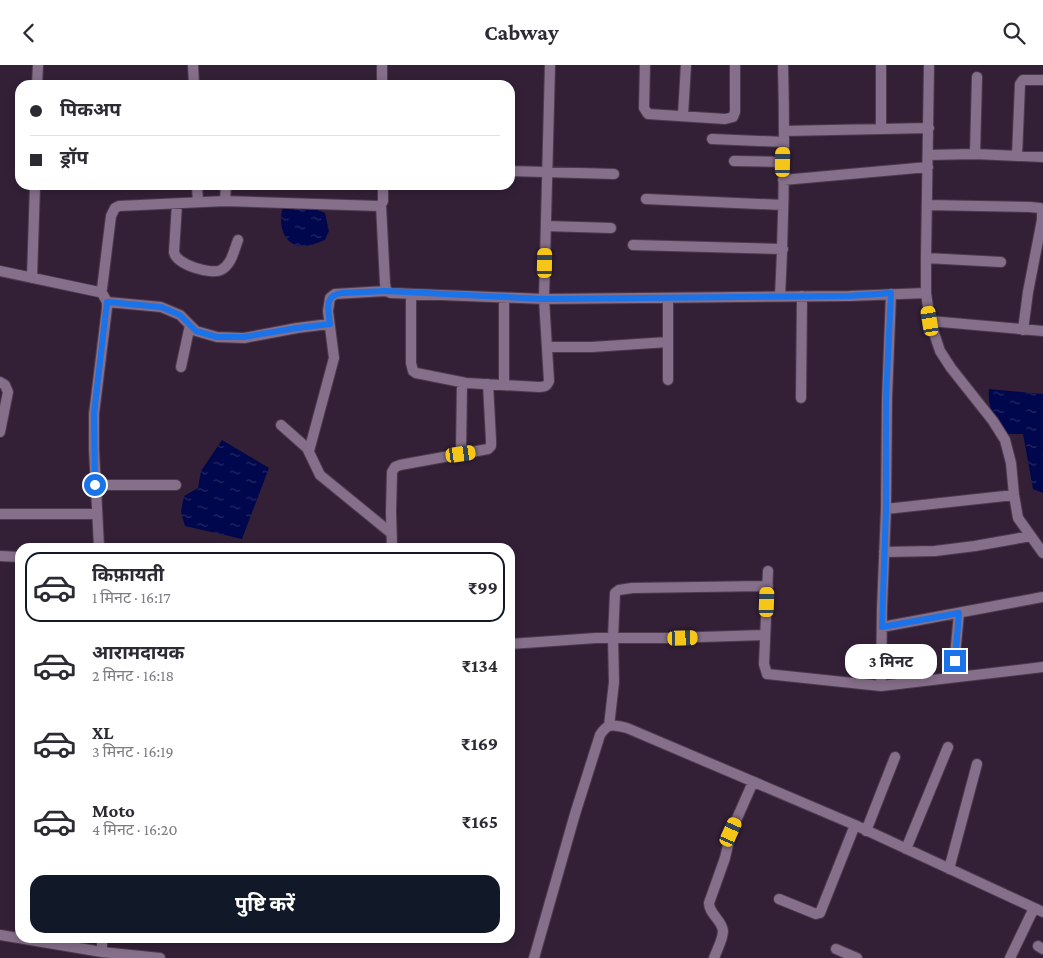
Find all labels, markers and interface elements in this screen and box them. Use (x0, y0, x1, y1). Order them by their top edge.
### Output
icon: back (15, 19, 43, 47)
icon: search (1000, 19, 1028, 47)
text: Cabway (484, 20, 559, 45)
text: पिकअप (60, 99, 121, 120)
text: ड्रॉप (60, 147, 88, 168)
car (775, 147, 790, 177)
car (537, 248, 552, 278)
car (920, 305, 939, 337)
car (445, 444, 476, 464)
route start (84, 474, 106, 496)
text: किफ़ायती (92, 564, 164, 585)
icon: car (32, 565, 77, 610)
text: ₹99 (468, 577, 498, 598)
car (758, 587, 775, 617)
text: 1 मिनट · 16:17 (92, 589, 171, 606)
car (667, 630, 698, 646)
text: आरामदायक (92, 642, 184, 663)
icon: car (32, 643, 77, 688)
callout: 3 मिनट (845, 643, 938, 679)
route end (944, 650, 966, 672)
text: 3 मिनट (869, 653, 913, 670)
text: ₹134 (461, 655, 498, 676)
text: 2 मिनट · 16:18 (92, 667, 174, 684)
icon: car (32, 721, 77, 766)
text: XL (92, 722, 114, 743)
text: ₹169 (461, 733, 498, 754)
text: 3 मिनट · 16:19 (92, 743, 174, 760)
icon: car (32, 799, 77, 844)
text: Moto (92, 800, 135, 821)
text: ₹165 (462, 811, 498, 832)
car (718, 815, 743, 849)
text: 4 मिनट · 16:20 (92, 821, 177, 838)
button: पुष्टि करें (30, 875, 500, 933)

